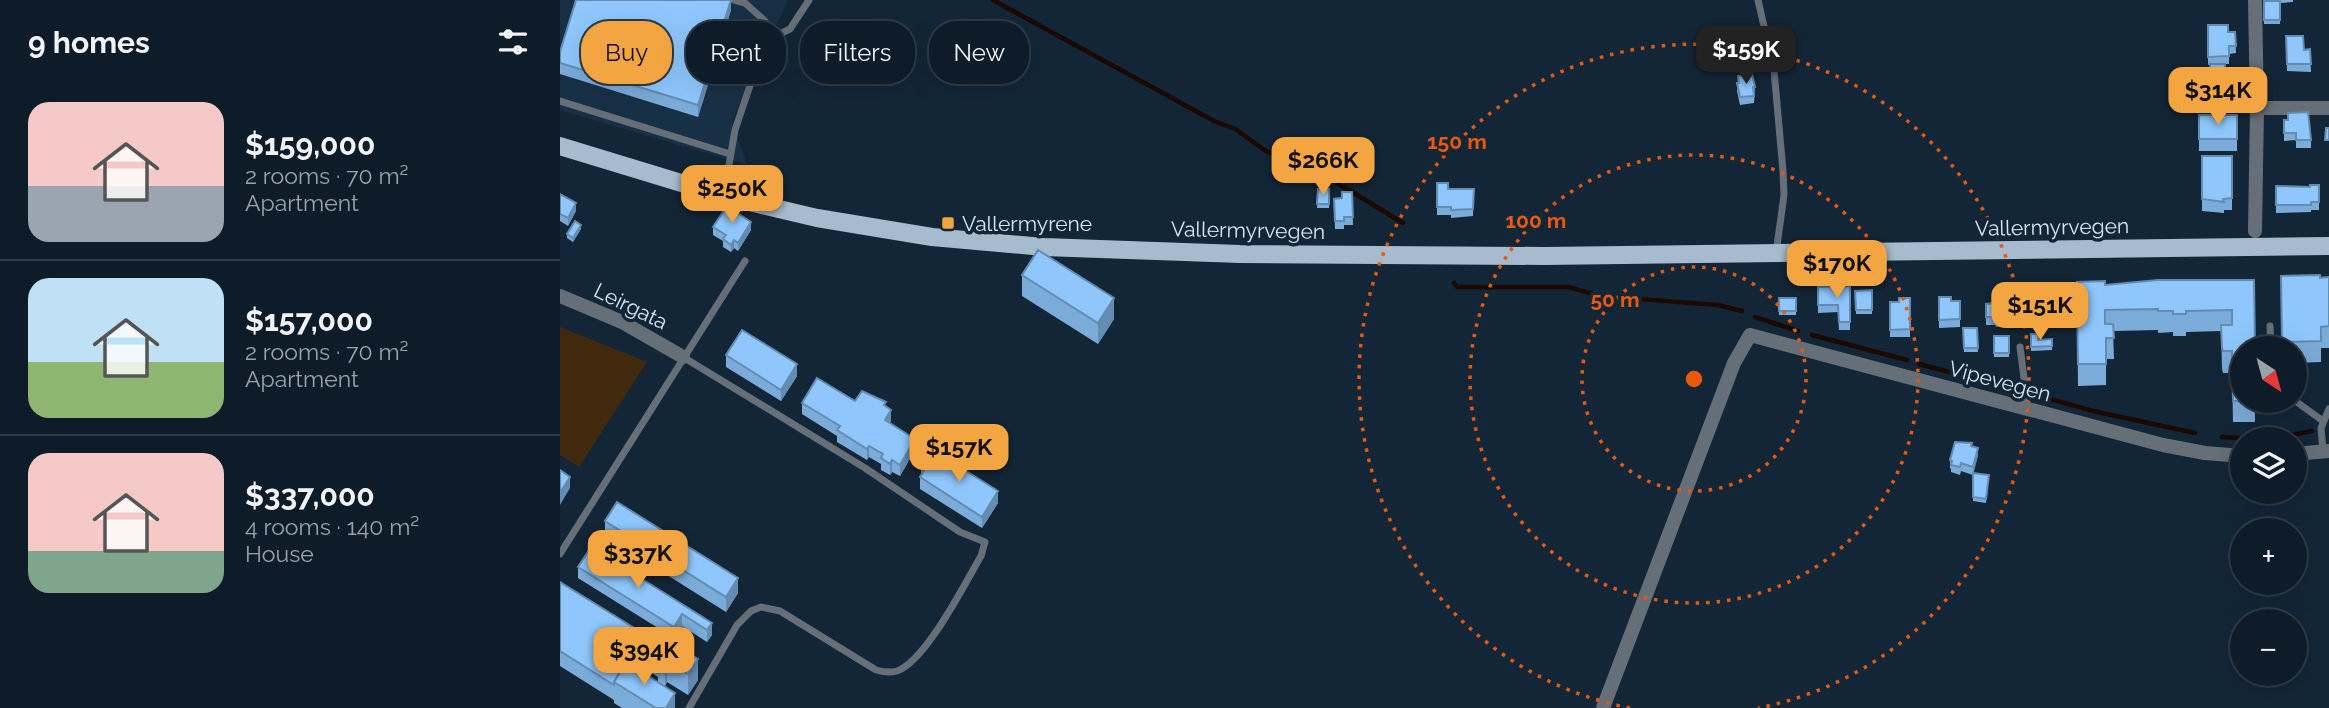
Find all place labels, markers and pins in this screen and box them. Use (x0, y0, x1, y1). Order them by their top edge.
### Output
pin: $159K (1697, 27, 1795, 86)
pin: $314K (2169, 68, 2267, 127)
pin: $266K (1274, 138, 1372, 197)
pin: $250K (683, 166, 781, 225)
place label: Vallermyrene (962, 211, 1092, 236)
marker: Vallermyrene (940, 215, 956, 231)
pin: $170K (1788, 240, 1886, 300)
pin: $151K (1991, 282, 2089, 342)
centre of rings (1682, 367, 1706, 391)
pin: $157K (910, 424, 1008, 484)
pin: $337K (589, 530, 687, 590)
pin: $394K (595, 628, 693, 687)

